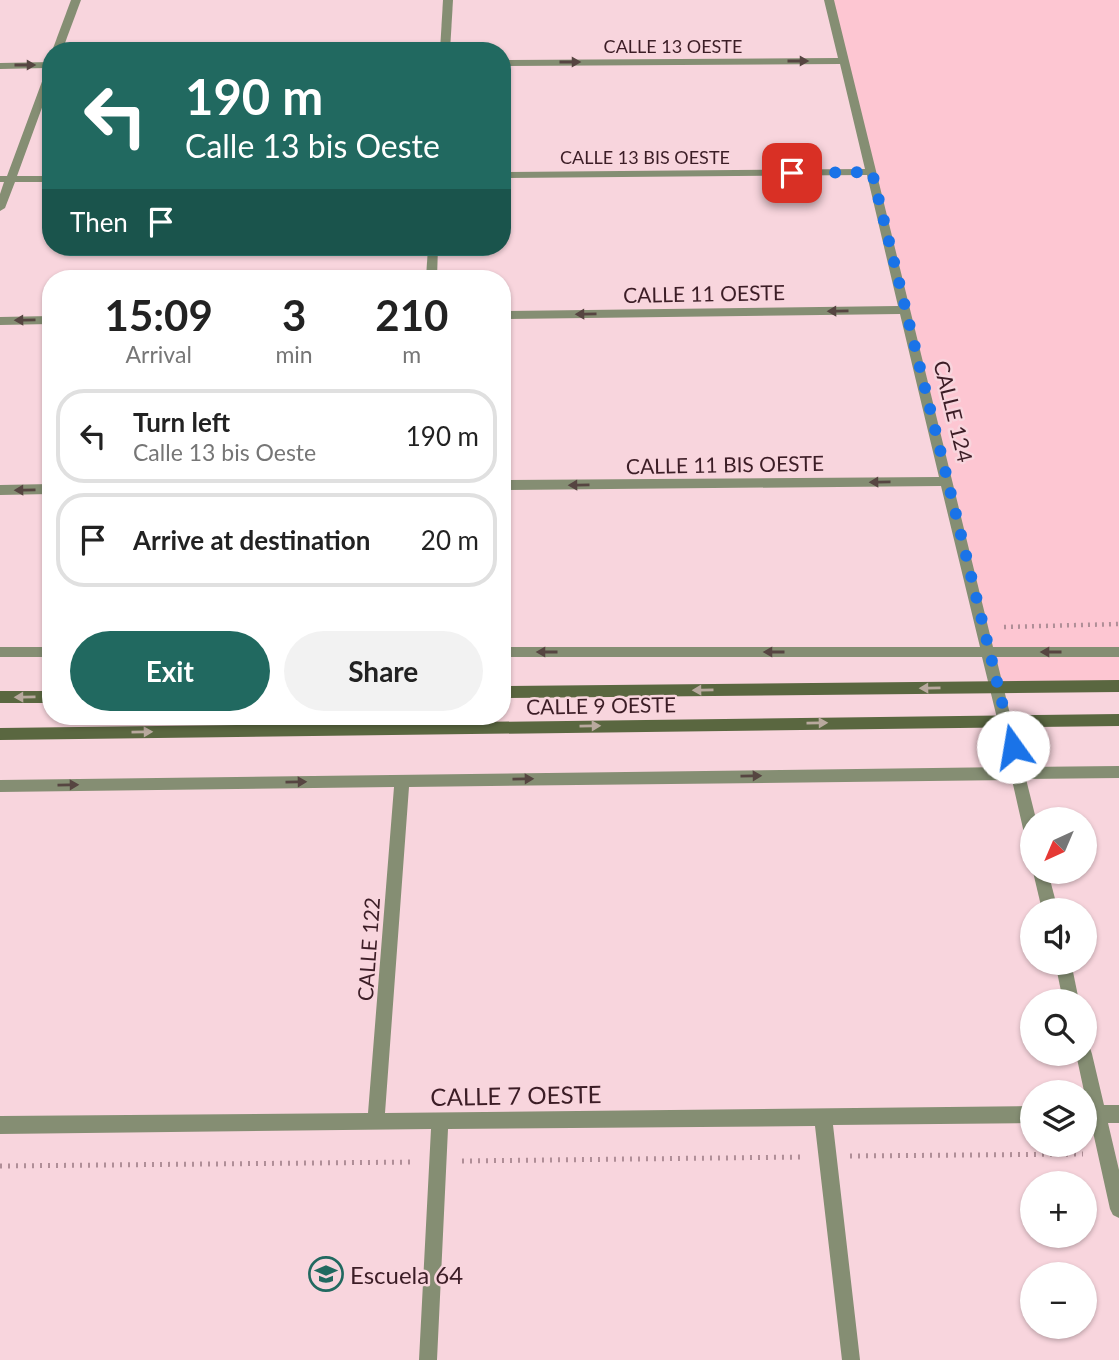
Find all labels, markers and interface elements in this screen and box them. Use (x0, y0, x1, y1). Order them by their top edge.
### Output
street label: CALLE 13 OESTE (604, 35, 742, 57)
one-way arrow (787, 55, 809, 67)
one-way arrow (560, 56, 582, 68)
one-way arrow (15, 59, 37, 71)
text: 190 m (185, 67, 323, 125)
icon: left (70, 70, 161, 161)
text: Calle 13 bis Oeste (185, 126, 440, 165)
pin (762, 143, 822, 203)
street label: CALLE 13 BIS OESTE (560, 146, 730, 168)
icon: arrive (773, 154, 811, 192)
icon: arrive (142, 203, 180, 241)
text: Then (70, 206, 128, 238)
street label: CALLE 11 OESTE (623, 279, 785, 307)
text: 15:09 (105, 290, 213, 340)
text: 3 (282, 290, 306, 340)
text: 210 (375, 290, 448, 340)
one-way arrow (827, 305, 849, 317)
one-way arrow (575, 308, 597, 320)
one-way arrow (14, 314, 36, 326)
text: Arrival (126, 340, 192, 368)
text: min (275, 340, 313, 368)
text: m (402, 340, 421, 368)
street label: CALLE 124 (929, 358, 979, 464)
text: Turn left (133, 406, 230, 438)
icon: left (74, 417, 112, 455)
text: 190 m (406, 420, 479, 452)
text: Calle 13 bis Oeste (133, 438, 316, 466)
street label: CALLE 11 BIS OESTE (626, 450, 824, 478)
one-way arrow (869, 476, 891, 488)
one-way arrow (568, 479, 590, 491)
one-way arrow (14, 484, 36, 496)
icon: arrive (74, 521, 112, 559)
text: Arrive at destination (133, 524, 370, 556)
text: 20 m (421, 524, 479, 556)
button: Exit (70, 631, 270, 711)
button: Share (284, 631, 483, 711)
one-way arrow (536, 646, 558, 658)
one-way arrow (763, 646, 785, 658)
one-way arrow (1040, 646, 1062, 658)
one-way arrow (919, 682, 941, 693)
one-way arrow (692, 684, 714, 696)
one-way arrow (14, 691, 36, 703)
street label: CALLE 9 OESTE (526, 691, 676, 719)
position arrow (976, 710, 1050, 784)
one-way arrow (806, 717, 828, 729)
one-way arrow (579, 720, 601, 732)
one-way arrow (131, 726, 153, 738)
one-way arrow (740, 770, 762, 782)
one-way arrow (512, 773, 534, 785)
one-way arrow (285, 776, 307, 788)
one-way arrow (57, 779, 79, 791)
north arrow (1020, 807, 1097, 884)
map controls (1020, 807, 1097, 1339)
street label: CALLE 122 (352, 896, 384, 1002)
button: sound (1020, 898, 1097, 975)
button: search (1020, 989, 1097, 1066)
street label: CALLE 7 OESTE (430, 1079, 602, 1111)
button: layers (1020, 1080, 1097, 1157)
button: + (1020, 1171, 1097, 1248)
school or university icon: Escuela 64 (307, 1255, 345, 1293)
place label: Escuela 64 (350, 1260, 463, 1289)
button: − (1020, 1262, 1097, 1339)

